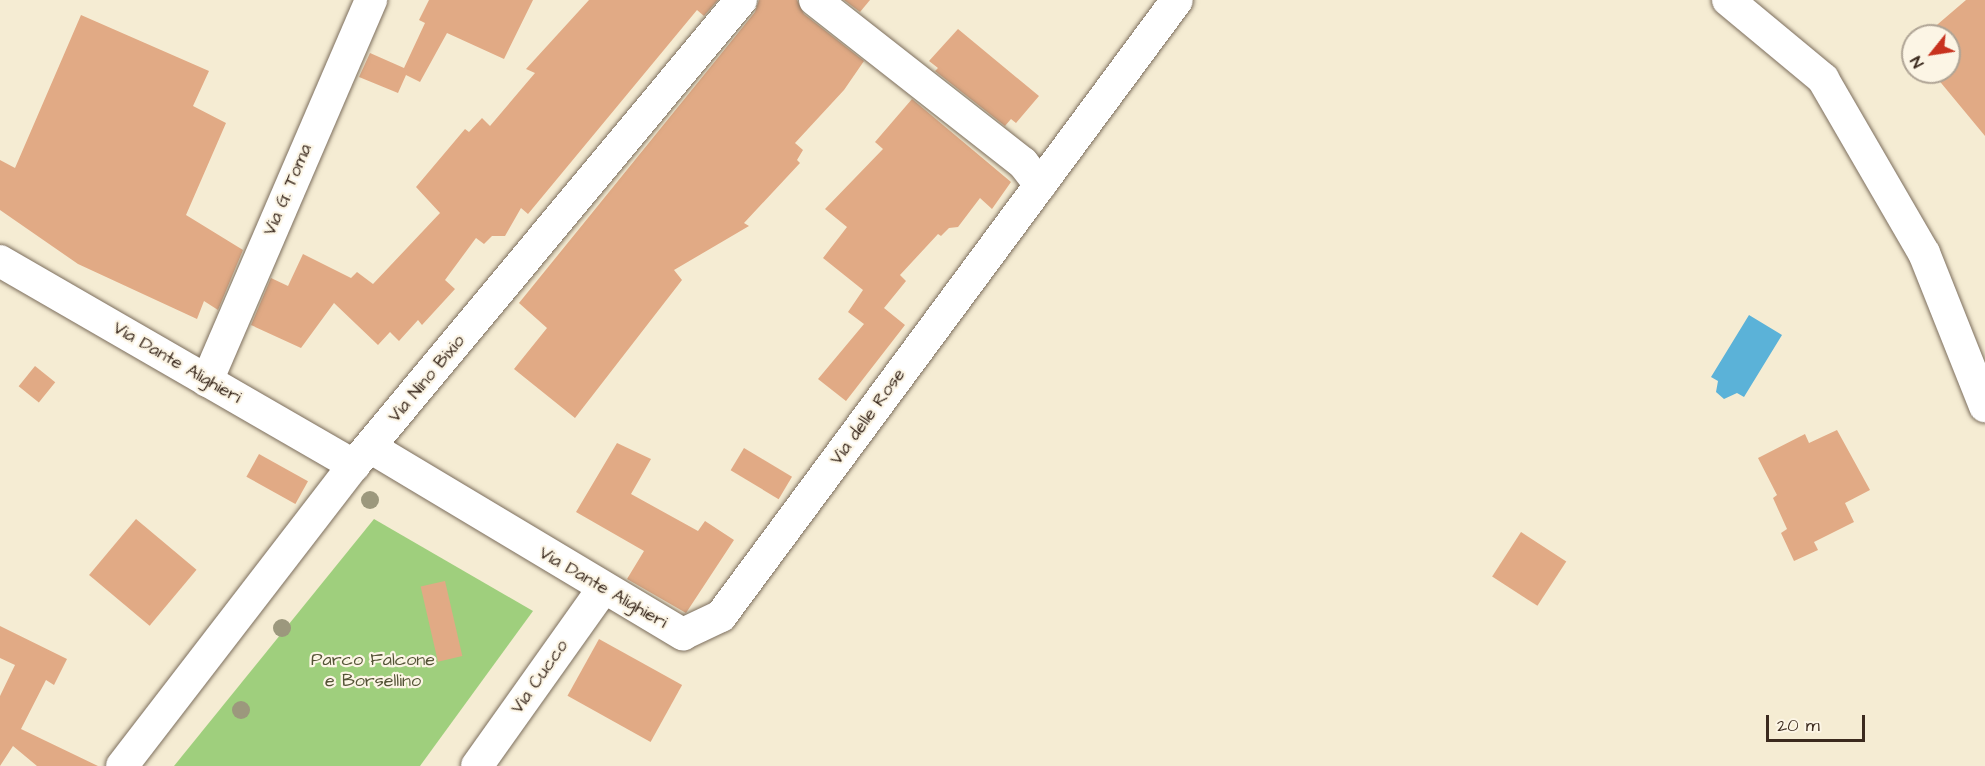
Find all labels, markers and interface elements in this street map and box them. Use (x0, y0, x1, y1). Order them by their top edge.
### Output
north arrow (1901, 24, 1961, 84)
text: N (1905, 52, 1929, 72)
street label: Via G. Toma (259, 141, 317, 239)
street label: Via Dante Alighieri (109, 317, 245, 409)
street label: Via Nino Bixio (384, 331, 470, 427)
street label: Via delle Rose (826, 365, 910, 469)
street label: Via Dante Alighieri (535, 542, 671, 634)
street label: Via Cucco (507, 636, 573, 718)
park label: Parco Falcone e Borsellino (311, 650, 435, 692)
scale bar (1769, 703, 1868, 741)
text: 20 m (1777, 713, 1820, 738)

